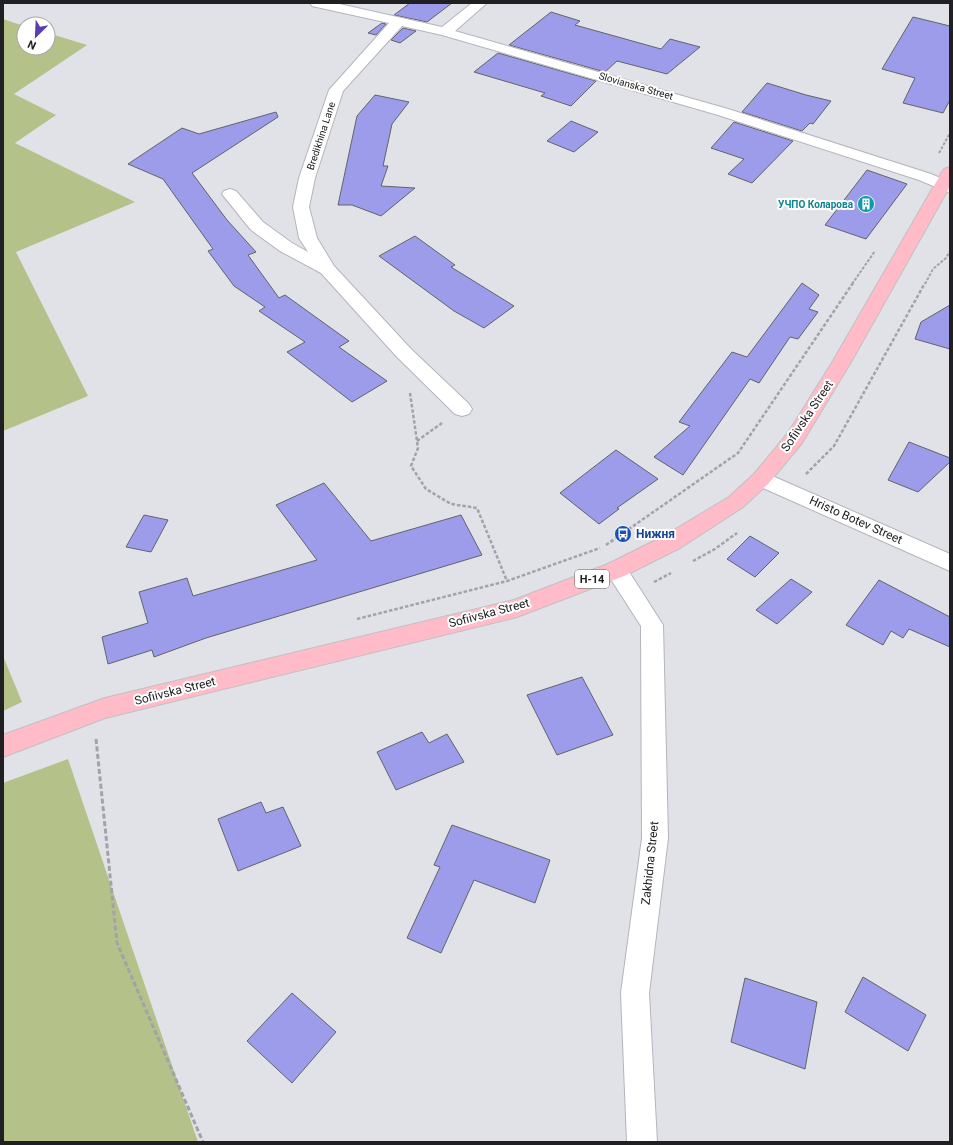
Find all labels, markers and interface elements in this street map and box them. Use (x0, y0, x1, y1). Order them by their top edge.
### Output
north arrow (16, 16, 56, 56)
text: N (26, 37, 38, 52)
street label: Slovianska Street (598, 70, 674, 102)
street label: Bredikhina Lane (305, 101, 337, 171)
building icon: УЧПО Коларова (856, 194, 876, 214)
place label: УЧПО Коларова (778, 199, 854, 210)
street label: Sofiivska Street (778, 378, 836, 454)
street label: Hristo Botev Street (807, 493, 905, 547)
bus stop icon: Нижня (613, 524, 633, 544)
place label: Нижня (636, 527, 675, 541)
road number: Н-14 (575, 570, 609, 588)
street label: Sofiivska Street (447, 596, 531, 630)
street label: Sofiivska Street (133, 674, 217, 708)
street label: Zakhidna Street (639, 820, 661, 905)

